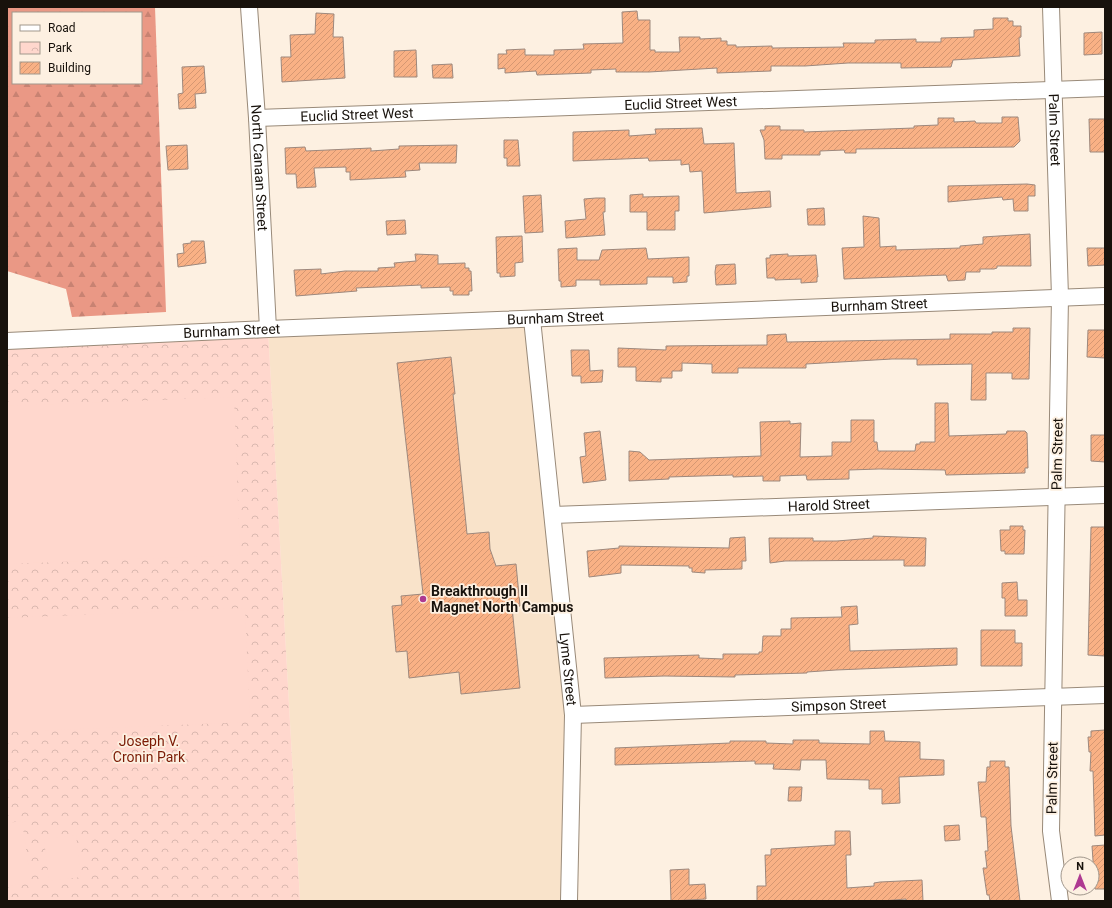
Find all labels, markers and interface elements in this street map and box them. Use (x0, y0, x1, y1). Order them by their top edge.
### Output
legend (12, 12, 142, 84)
text: Road (48, 21, 76, 35)
text: Park (48, 41, 73, 55)
text: Building (48, 61, 91, 75)
street label: Euclid Street West (624, 93, 738, 113)
street label: Palm Street (1046, 93, 1064, 167)
street label: North Canaan Street (248, 104, 271, 232)
street label: Euclid Street West (300, 104, 414, 124)
street label: Burnham Street (830, 295, 928, 315)
street label: Burnham Street (507, 308, 605, 328)
street label: Burnham Street (183, 321, 281, 341)
street label: Palm Street (1048, 417, 1066, 490)
street label: Harold Street (788, 496, 870, 514)
place label: Breakthrough II Magnet North Campus (431, 583, 573, 615)
marker: Breakthrough II Magnet North Campus (418, 594, 428, 604)
street label: Lyme Street (557, 632, 580, 707)
street label: Simpson Street (791, 695, 887, 715)
park label: Joseph V. Cronin Park (113, 733, 186, 765)
street label: Palm Street (1043, 741, 1061, 814)
north arrow (1060, 856, 1100, 896)
text: N (1076, 860, 1084, 873)

